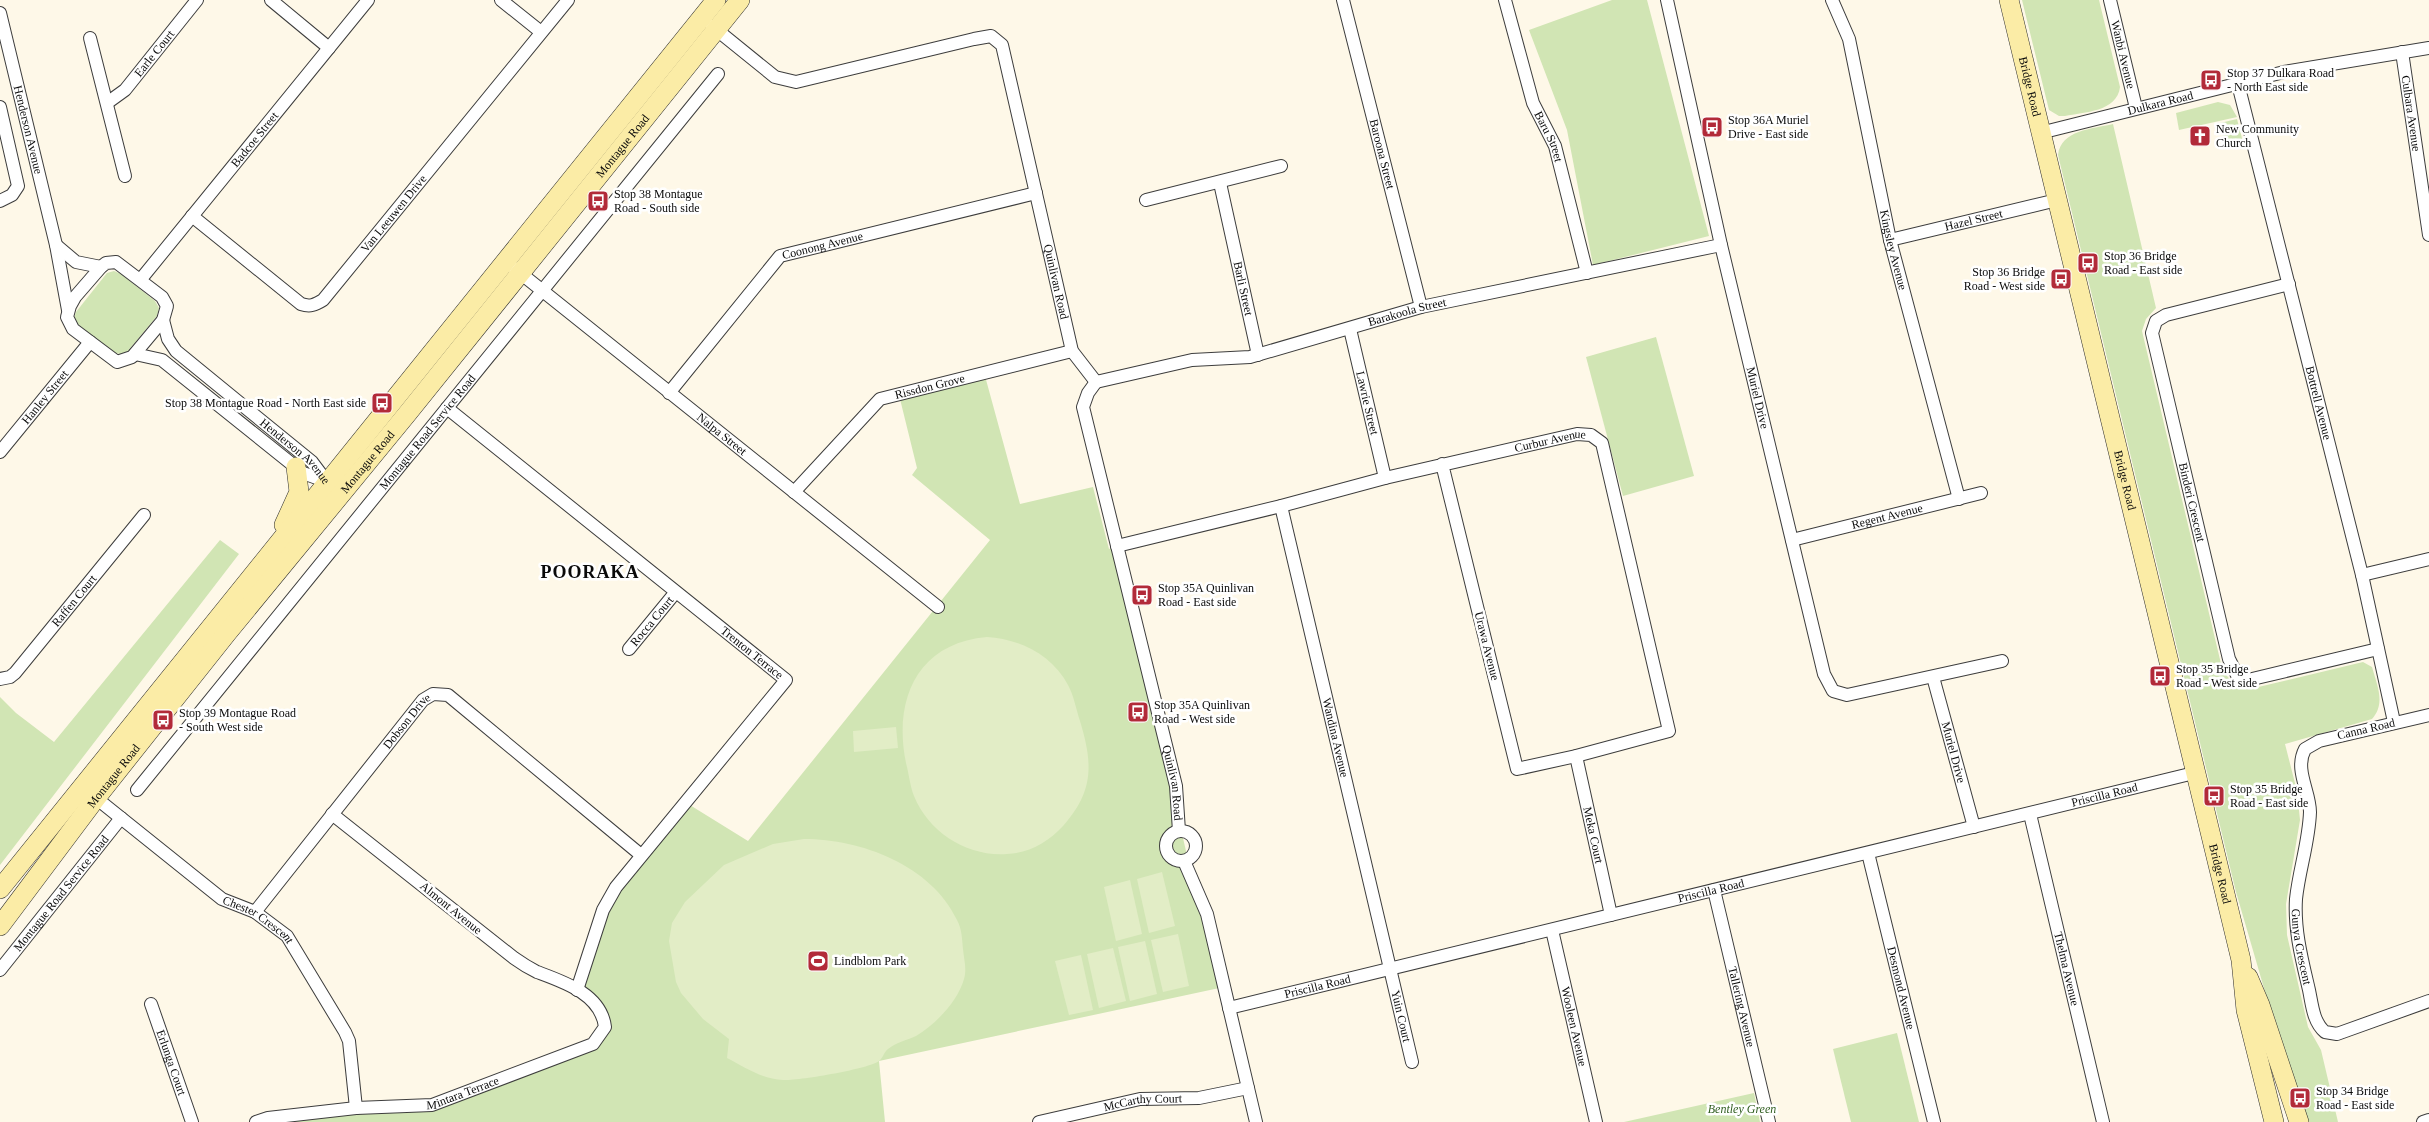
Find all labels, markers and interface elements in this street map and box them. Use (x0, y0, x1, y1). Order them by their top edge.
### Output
street label: Wanbi Avenue (2108, 19, 2138, 90)
street label: Earle Court (131, 27, 178, 80)
street label: Bridge Road (2016, 55, 2044, 118)
place label: Stop 37 Dulkara Road - North East side (2227, 66, 2334, 94)
bus stop icon: Stop 37 Dulkara Road - North East side (2199, 68, 2223, 92)
street label: Culbara Avenue (2399, 74, 2424, 152)
street label: Henderson Avenue (11, 84, 46, 175)
street label: Dulkara Road (2126, 88, 2195, 118)
street label: Badcoe Street (228, 108, 282, 170)
street label: Baru Street (1531, 109, 1566, 164)
street label: Montague Road (593, 112, 652, 180)
place label: Stop 36A Muriel Drive - East side (1728, 113, 1809, 141)
bus stop icon: Stop 36A Muriel Drive - East side (1700, 115, 1724, 139)
street label: Baroona Street (1367, 118, 1398, 191)
place label: New Community Church (2216, 122, 2299, 150)
church icon: New Community Church (2188, 124, 2212, 148)
street label: Van Leeuwen Drive (358, 172, 429, 255)
place label: Stop 38 Montague Road - South side (614, 187, 703, 215)
bus stop icon: Stop 38 Montague Road - South side (586, 189, 610, 213)
street label: Hazel Street (1943, 206, 2005, 234)
street label: Kingsley Avenue (1877, 208, 1910, 291)
street label: Coonong Avenue (781, 229, 864, 262)
street label: Quinlivan Road (1041, 243, 1071, 320)
place label: Stop 36 Bridge Road - East side (2104, 249, 2182, 277)
bus stop icon: Stop 36 Bridge Road - East side (2076, 251, 2100, 275)
street label: Barli Street (1231, 260, 1256, 317)
place label: Stop 36 Bridge Road - West side (1964, 265, 2045, 293)
bus stop icon: Stop 36 Bridge Road - West side (2049, 267, 2073, 291)
street label: Barakoola Street (1366, 295, 1448, 329)
street label: Muriel Drive (1744, 365, 1772, 430)
street label: Bottrell Avenue (2303, 365, 2335, 441)
street label: Hanley Street (19, 367, 72, 427)
street label: Lawrie Street (1353, 370, 1382, 437)
street label: Rissdon Grove (893, 371, 966, 402)
street label: Montague Road Service Road (377, 372, 478, 492)
bus stop icon: Stop 38 Montague Road - North East side (370, 391, 394, 415)
place label: Stop 38 Montague Road - North East side (165, 396, 366, 410)
street label: Nalpa Street (694, 410, 750, 459)
street label: Henderson Avenue (257, 415, 333, 487)
street label: Curbur Avenue (1513, 427, 1586, 455)
street label: Montague Road (338, 428, 397, 496)
street label: Bridge Road (2111, 449, 2139, 511)
street label: Binderi Crescent (2176, 461, 2208, 544)
street label: Regent Avenue (1850, 501, 1924, 532)
district label: POORAKA (541, 562, 640, 582)
street label: Raffen Court (49, 571, 100, 629)
place label: Stop 35A Quinlivan Road - East side (1158, 581, 1254, 609)
bus stop icon: Stop 35A Quinlivan Road - East side (1130, 583, 1154, 607)
street label: Rocca Court (627, 593, 677, 649)
street label: Urawa Avenue (1472, 610, 1502, 682)
street label: Trenton Terrace (718, 623, 786, 682)
place label: Stop 35 Bridge Road - West side (2176, 662, 2257, 690)
bus stop icon: Stop 35 Bridge Road - West side (2148, 664, 2172, 688)
street label: Dobson Drive (380, 690, 433, 752)
street label: Wandina Avenue (1319, 697, 1352, 779)
place label: Stop 35A Quinlivan Road - West side (1154, 698, 1250, 726)
bus stop icon: Stop 35A Quinlivan Road - West side (1126, 700, 1150, 724)
place label: Stop 39 Montague Road - South West side (179, 706, 296, 734)
bus stop icon: Stop 39 Montague Road - South West side (151, 708, 175, 732)
street label: Canna Road (2336, 716, 2396, 742)
street label: Muriel Drive (1939, 720, 1969, 784)
street label: Montague Road (84, 742, 143, 811)
street label: Quinlivan Road (1159, 744, 1185, 821)
street label: Priscilla Road (2070, 780, 2139, 810)
place label: Stop 35 Bridge Road - East side (2230, 782, 2308, 810)
bus stop icon: Stop 35 Bridge Road - East side (2202, 784, 2226, 808)
street label: Meka Court (1580, 805, 1607, 865)
street label: Montague Road Service Road (11, 832, 111, 954)
street label: Bridge Road (2206, 843, 2234, 905)
street label: Priscilla Road (1676, 876, 1745, 905)
street label: Almont Avenue (417, 879, 485, 937)
street label: Chester Crescent (221, 893, 297, 947)
street label: Gunya Crescent (2289, 908, 2315, 987)
street label: Thelma Avenue (2051, 930, 2082, 1007)
street label: Desmond Avenue (1884, 945, 1918, 1031)
sports icon: Lindblom Park (806, 949, 830, 973)
place label: Lindblom Park (834, 954, 906, 968)
street label: Tallering Avenue (1725, 965, 1758, 1048)
street label: Priscilla Road (1283, 972, 1352, 1001)
street label: Wooleen Avenue (1558, 985, 1590, 1068)
street label: Yuin Court (1388, 989, 1414, 1044)
street label: Erlunga Court (154, 1028, 189, 1098)
street label: Mintara Terrace (426, 1073, 501, 1112)
place label: Stop 34 Bridge Road - East side (2316, 1084, 2394, 1112)
bus stop icon: Stop 34 Bridge Road - East side (2288, 1086, 2312, 1110)
street label: McCarthy Court (1102, 1091, 1183, 1114)
park label: Bentley Green (1708, 1102, 1776, 1116)

